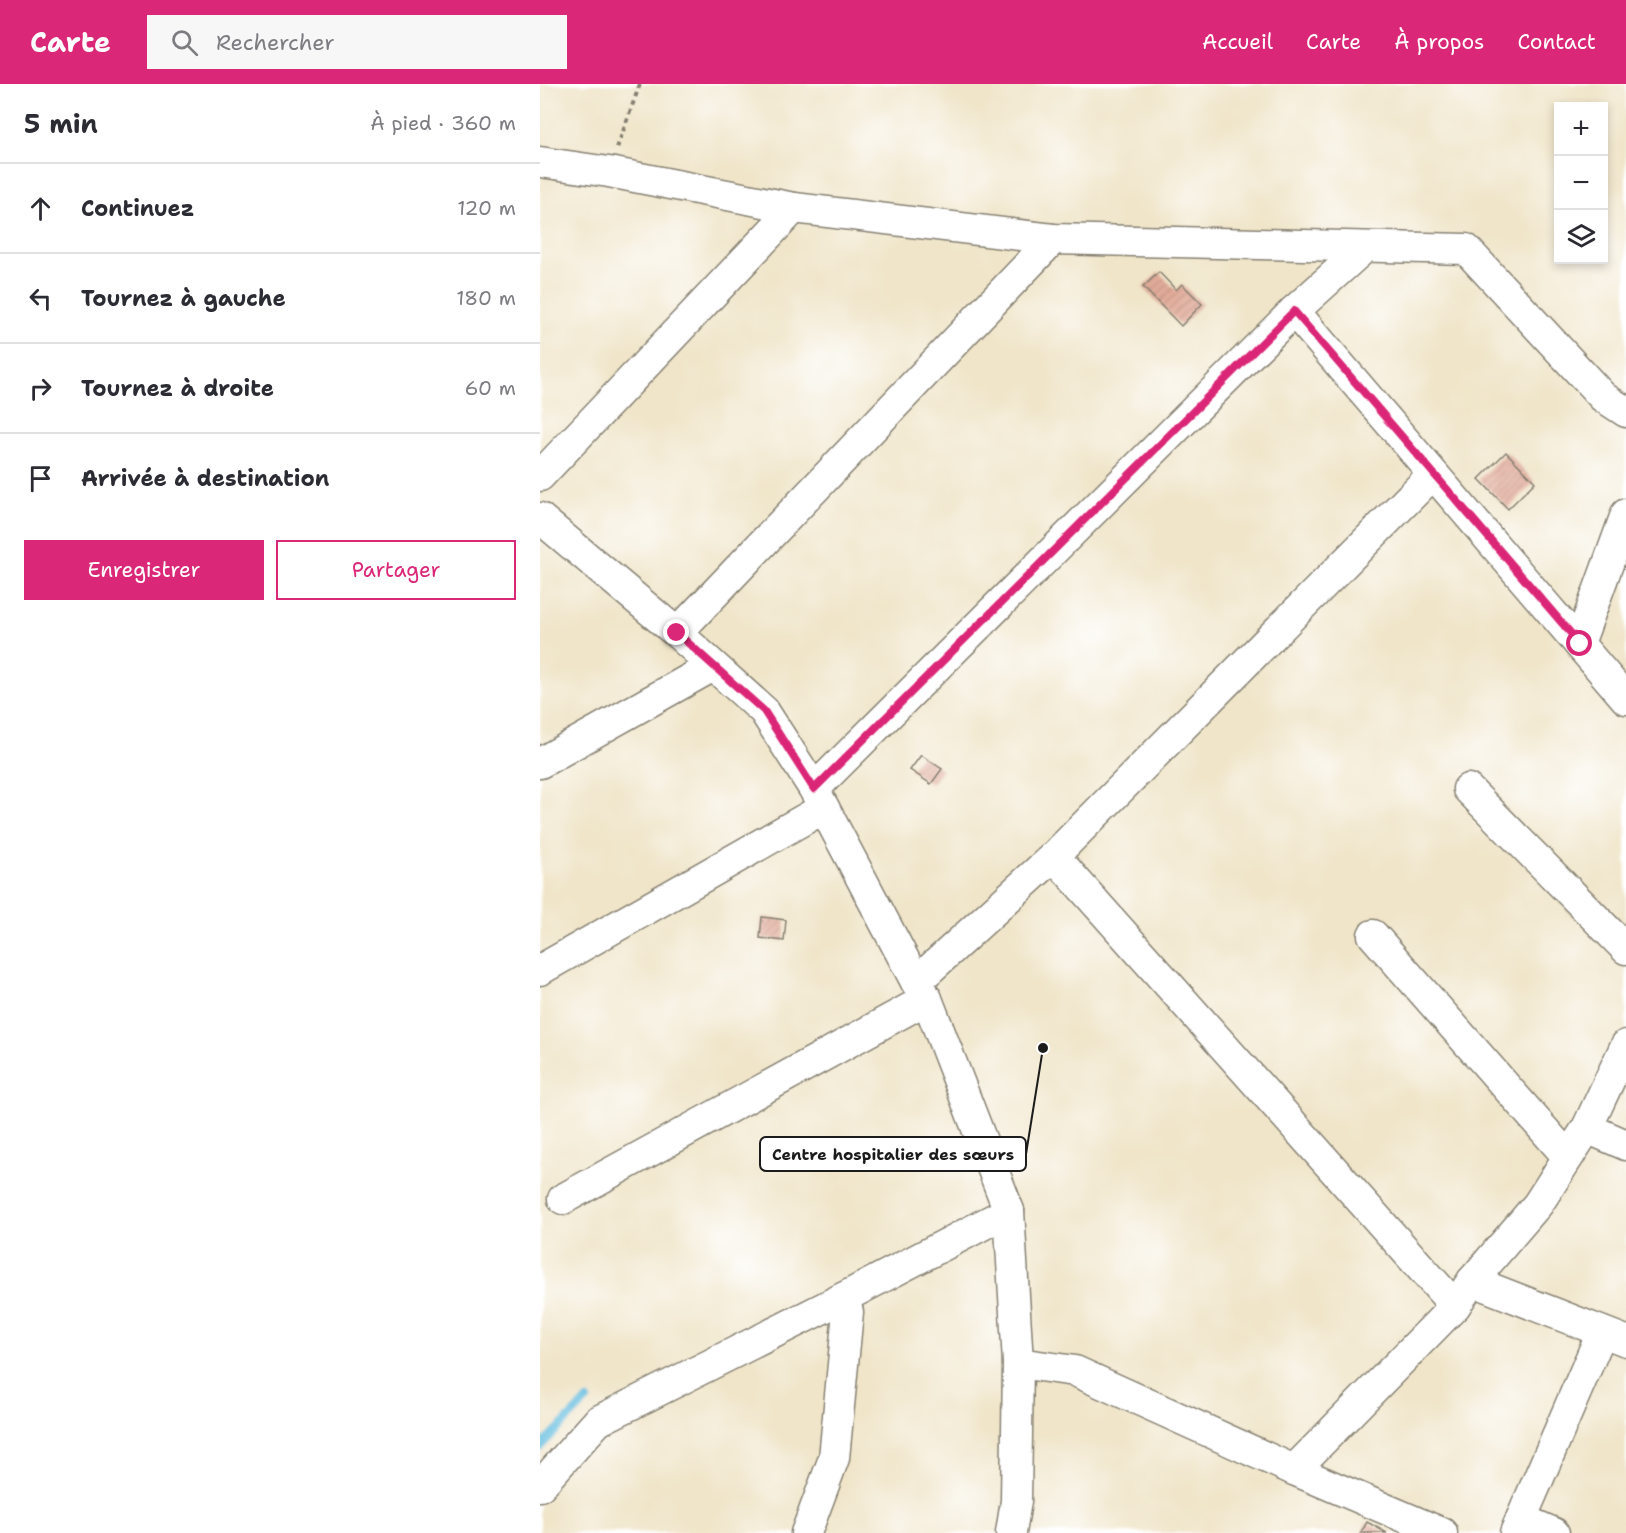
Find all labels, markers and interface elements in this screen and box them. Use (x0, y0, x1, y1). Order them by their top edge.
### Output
search box (147, 15, 567, 69)
text: Carte (30, 23, 111, 61)
icon: search (168, 26, 201, 59)
text: Rechercher (216, 28, 335, 57)
text: Accueil (1202, 28, 1273, 56)
text: Carte (1306, 28, 1361, 56)
text: À propos (1394, 28, 1484, 56)
text: Contact (1517, 28, 1596, 56)
map controls (1554, 102, 1608, 264)
button: + (1554, 102, 1608, 156)
text: 5 min (24, 106, 98, 141)
text: À pied · 360 m (370, 110, 516, 136)
button: − (1554, 156, 1608, 210)
icon: ahead (24, 192, 57, 225)
text: Continuez (81, 194, 194, 223)
text: 120 m (457, 195, 516, 221)
button: layers (1554, 210, 1608, 264)
icon: left (24, 282, 57, 315)
text: Tournez à gauche (81, 284, 286, 313)
text: 180 m (456, 285, 516, 311)
icon: right (24, 372, 57, 405)
text: Tournez à droite (81, 374, 274, 403)
text: 60 m (464, 375, 516, 401)
icon: arrive (24, 462, 57, 495)
text: Arrivée à destination (81, 464, 329, 493)
button: Enregistrer (24, 540, 264, 600)
button: Partager (276, 540, 516, 600)
route end (663, 619, 689, 645)
route start (1566, 630, 1592, 656)
callout: Centre hospitalier des sœurs (760, 1137, 1026, 1171)
text: Centre hospitalier des sœurs (772, 1144, 1014, 1165)

